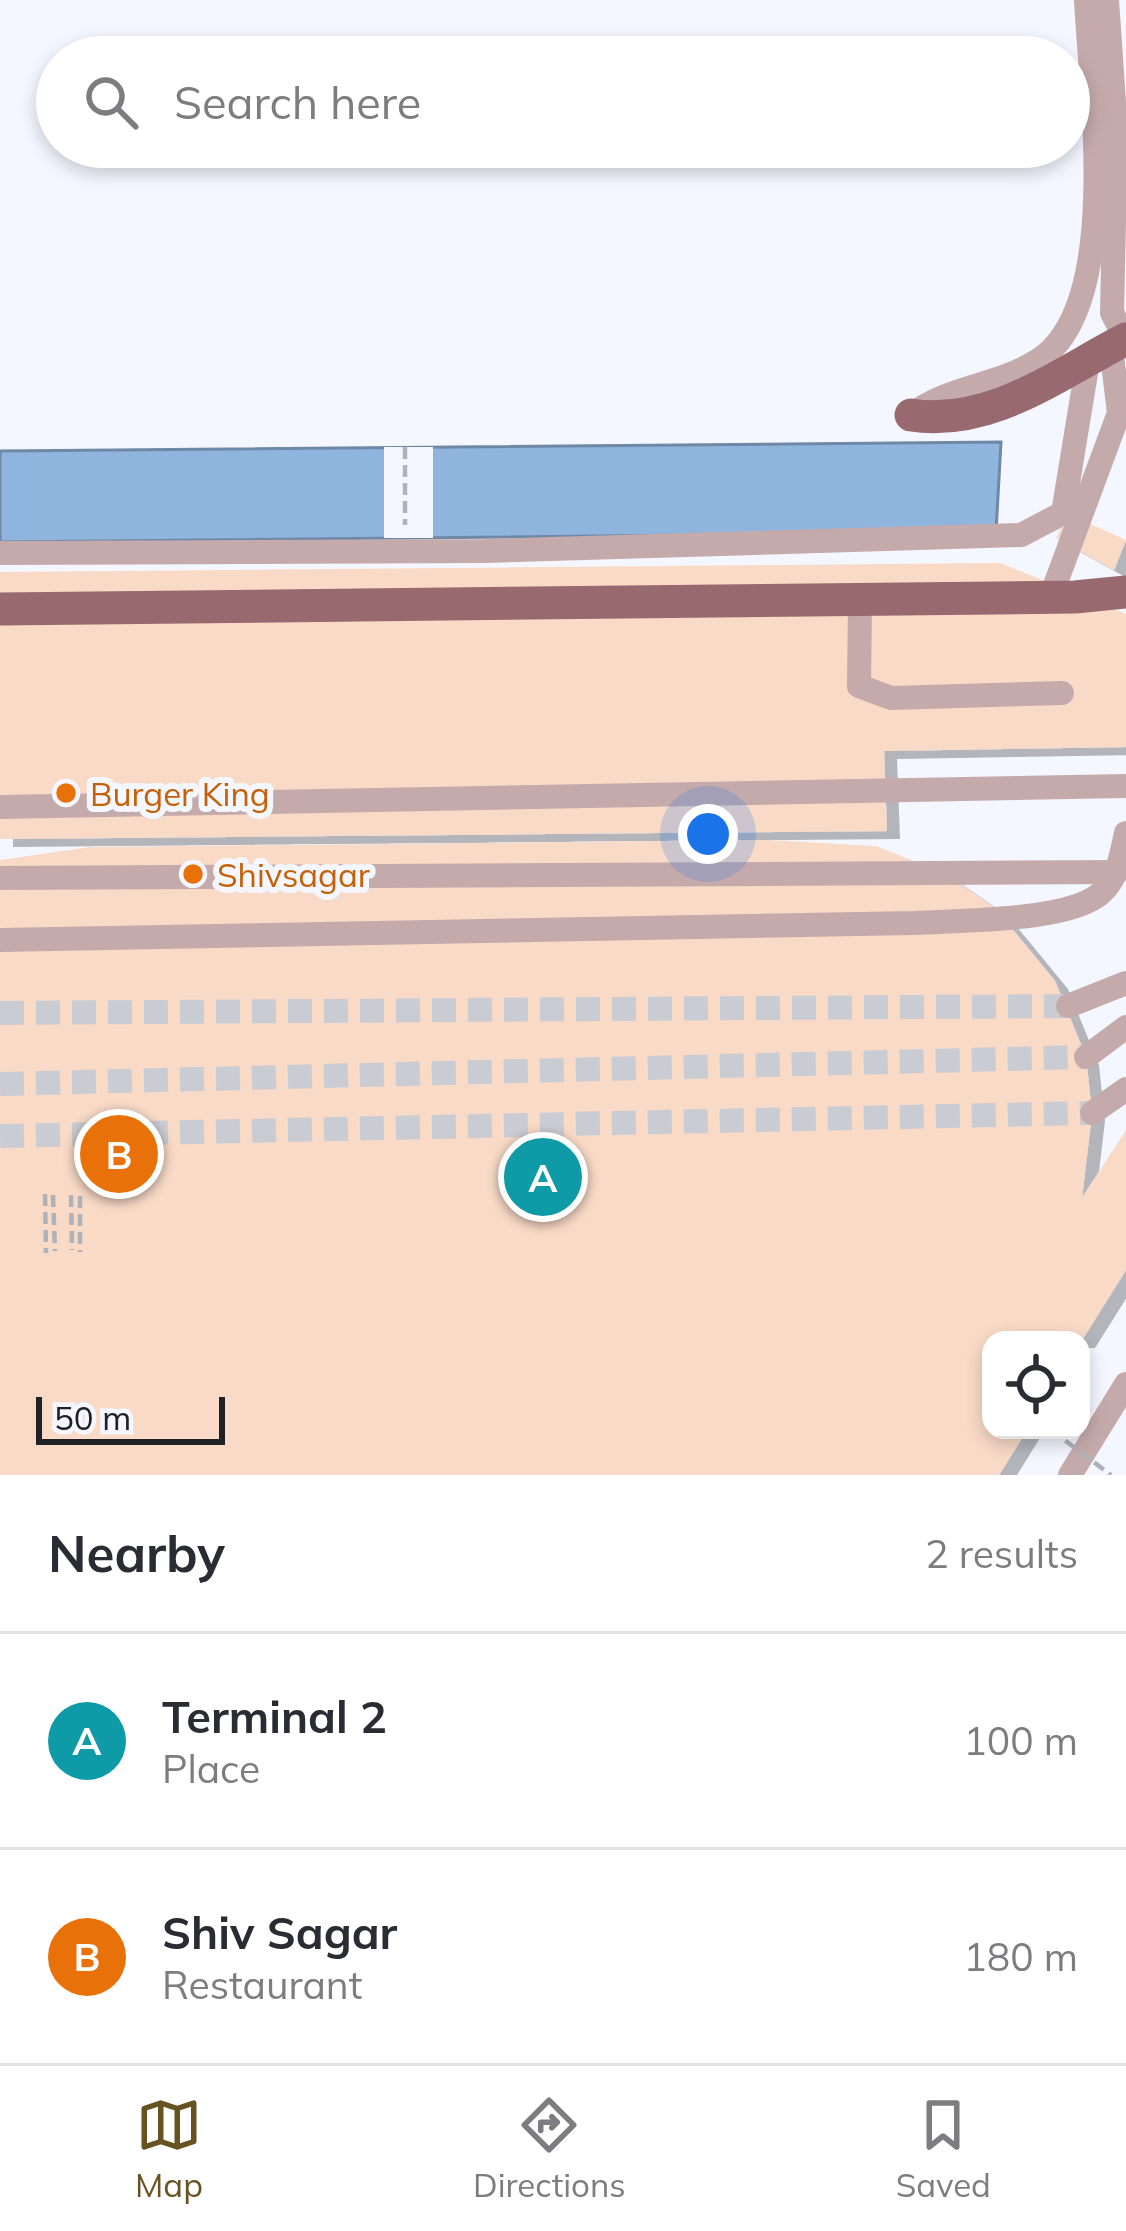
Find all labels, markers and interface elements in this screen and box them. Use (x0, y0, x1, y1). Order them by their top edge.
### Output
search box (36, 36, 1090, 168)
icon: search (78, 69, 144, 135)
text: Search here (174, 74, 421, 130)
place label: Burger King (90, 773, 270, 814)
marker: Burger King (53, 780, 79, 806)
your location (678, 804, 738, 864)
place label: Shivsagar (217, 854, 370, 895)
marker: Shivsagar (180, 861, 206, 887)
pin: B (80, 1109, 158, 1199)
pin: A (504, 1132, 582, 1222)
map controls (982, 1331, 1090, 1439)
button: locate (982, 1331, 1090, 1439)
scale bar (36, 1391, 225, 1444)
text: 50 m (54, 1397, 131, 1438)
text: Nearby (48, 1521, 225, 1585)
text: 2 results (925, 1529, 1078, 1578)
text: Terminal 2 (162, 1688, 387, 1744)
text: A (72, 1716, 102, 1765)
text: 100 m (963, 1716, 1078, 1765)
text: Place (162, 1744, 260, 1793)
text: Shiv Sagar (162, 1904, 397, 1960)
text: B (74, 1932, 100, 1981)
text: 180 m (963, 1932, 1078, 1981)
text: Restaurant (162, 1960, 362, 2009)
tab: Map (135, 2092, 203, 2205)
tab: Directions (473, 2092, 626, 2205)
tab: Saved (896, 2092, 991, 2205)

